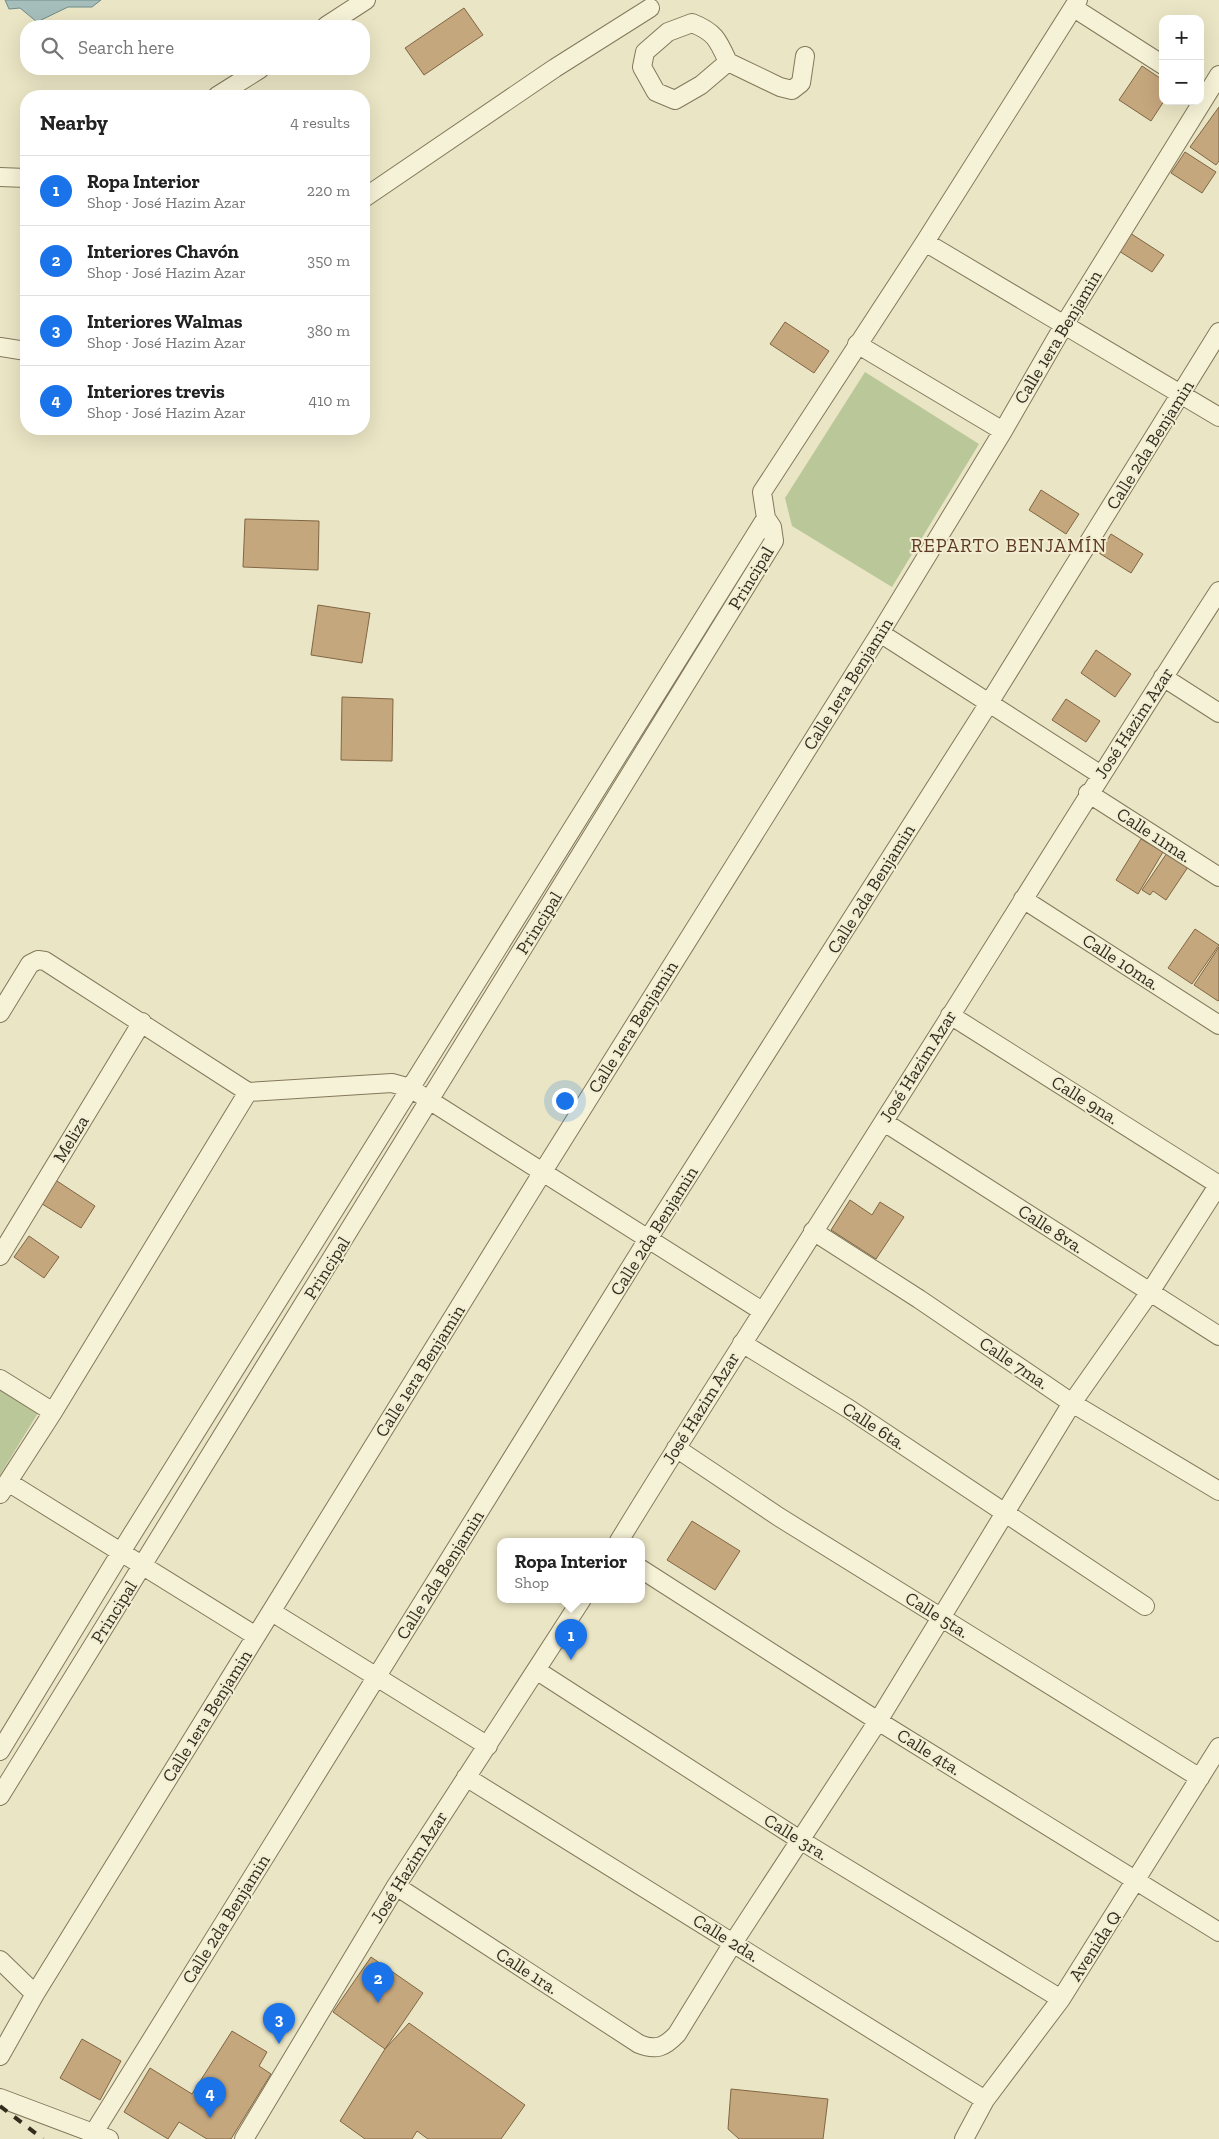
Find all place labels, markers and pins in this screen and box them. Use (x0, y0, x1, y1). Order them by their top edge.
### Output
pin: 1 (555, 1619, 587, 1660)
pin: 2 (362, 1962, 394, 2003)
pin: 3 (263, 2003, 295, 2044)
pin: 4 (194, 2077, 226, 2118)

